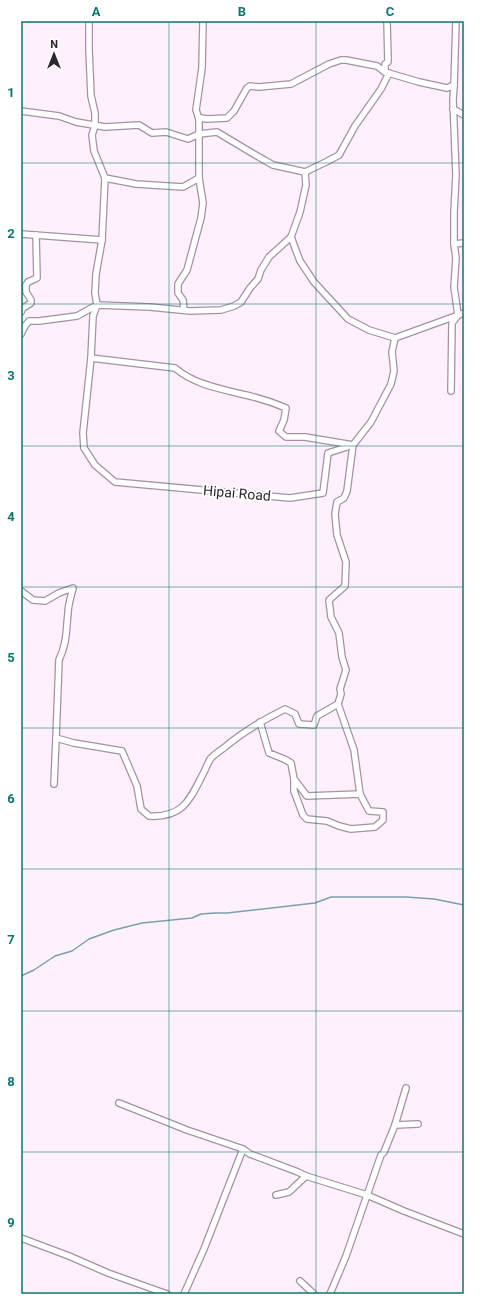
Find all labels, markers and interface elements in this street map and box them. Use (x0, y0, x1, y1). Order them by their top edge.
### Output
text: A (92, 4, 101, 19)
text: B (238, 4, 246, 19)
text: C (386, 4, 395, 19)
north arrow (34, 34, 74, 74)
text: N (50, 38, 58, 51)
text: 1 (7, 85, 15, 100)
text: 2 (7, 226, 15, 241)
text: 3 (7, 368, 15, 383)
street label: Hipai Road (202, 482, 272, 504)
text: 4 (7, 509, 15, 524)
text: 5 (7, 650, 15, 665)
text: 6 (7, 791, 15, 806)
text: 7 (7, 932, 15, 947)
text: 8 (7, 1074, 15, 1089)
text: 9 (7, 1215, 15, 1230)

